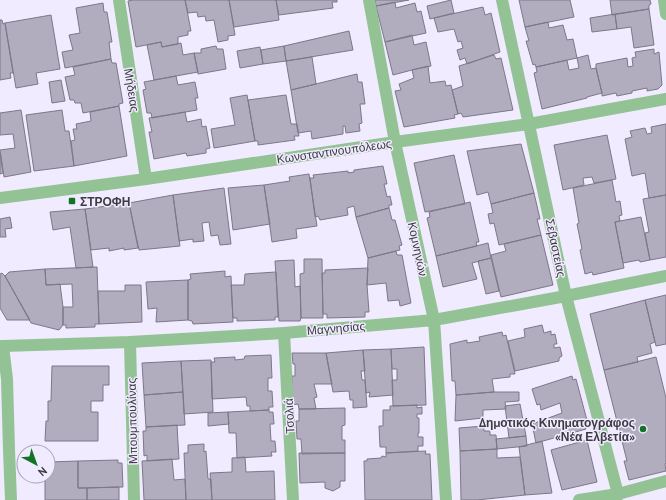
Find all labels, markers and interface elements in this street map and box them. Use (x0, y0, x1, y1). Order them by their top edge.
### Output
street label: Μήδειας (121, 67, 143, 113)
street label: Κωνσταντινουπόλεως (276, 135, 393, 166)
place label: ΣΤΡΟΦΗ (80, 194, 130, 209)
marker: ΣΤΡΟΦΗ (67, 196, 77, 206)
street label: Σεβαστείας (542, 217, 570, 279)
street label: Κομνηνών (405, 220, 431, 278)
street label: Μαγνησίας (306, 318, 366, 338)
street label: Μπουμπουλίνας (124, 377, 140, 464)
street label: Τσολιά (281, 398, 297, 434)
place label: Δημοτικός Κινηματογράφος «Νέα Ελβετία» (479, 415, 635, 444)
marker: Δημοτικός Κινηματογράφος «Νέα Ελβετία» (638, 424, 648, 434)
north arrow (16, 444, 56, 484)
text: N (35, 464, 50, 479)

